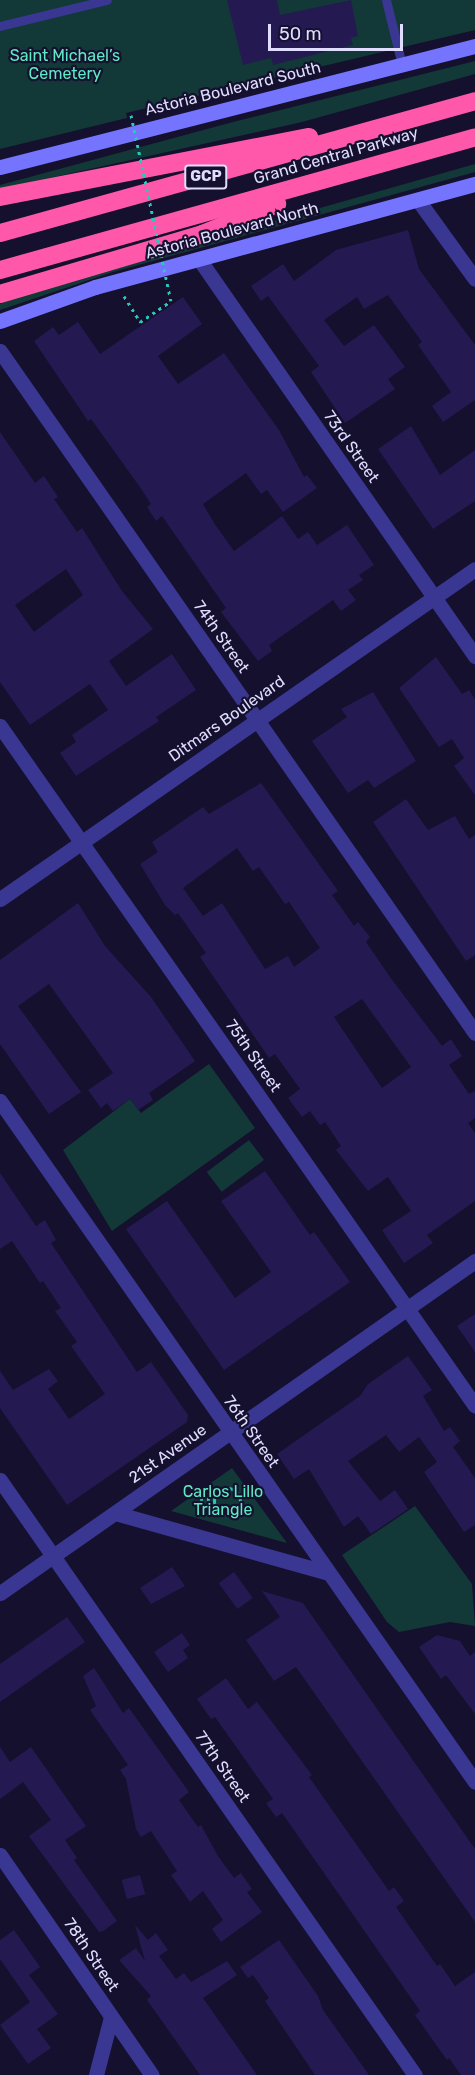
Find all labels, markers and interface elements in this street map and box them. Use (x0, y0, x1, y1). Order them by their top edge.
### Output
scale bar (271, 12, 406, 50)
text: 50 m (279, 23, 322, 45)
park label: Saint Michael’s Cemetery (10, 46, 120, 84)
street label: Astoria Boulevard South (143, 58, 323, 120)
street label: Grand Central Parkway (252, 123, 420, 189)
road number: GCP (184, 165, 228, 189)
street label: Astoria Boulevard North (143, 199, 321, 263)
street label: 73rd Street (319, 407, 383, 487)
street label: 74th Street (189, 597, 253, 677)
street label: Ditmars Boulevard (165, 672, 289, 766)
street label: 75th Street (221, 1016, 285, 1096)
street label: 76th Street (219, 1392, 283, 1472)
street label: 21st Avenue (125, 1420, 211, 1488)
park label: Carlos Lillo Triangle (183, 1482, 263, 1520)
street label: 77th Street (190, 1728, 254, 1806)
street label: 78th Street (59, 1915, 123, 1995)

